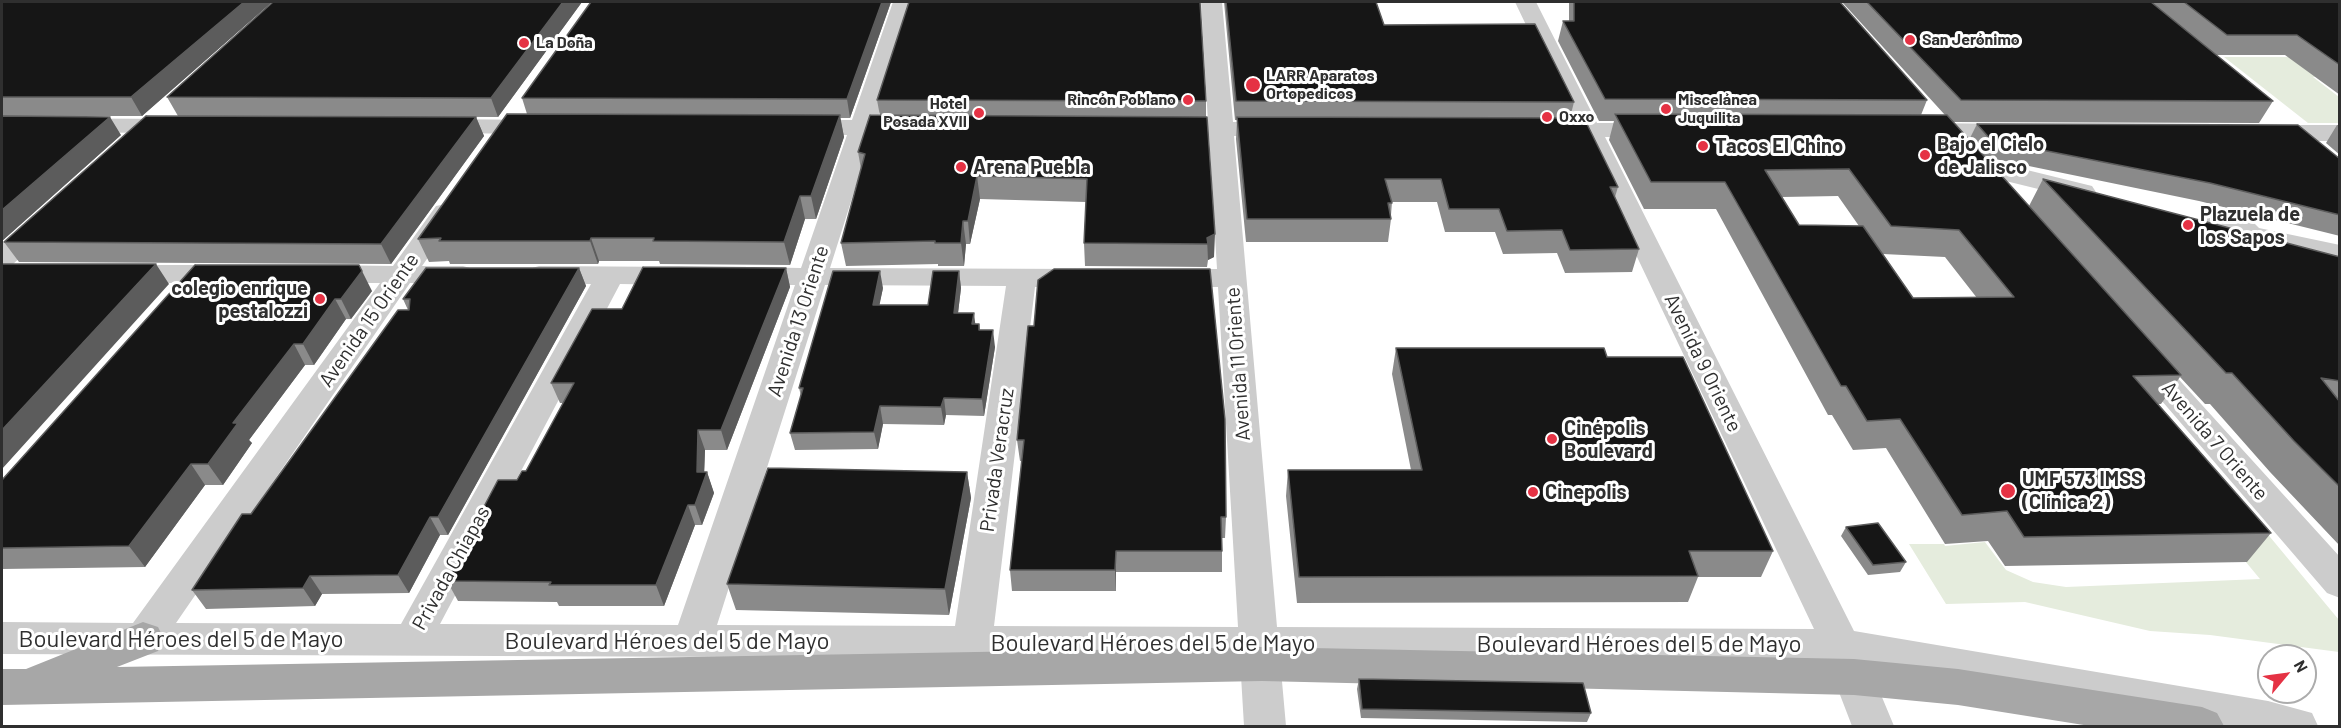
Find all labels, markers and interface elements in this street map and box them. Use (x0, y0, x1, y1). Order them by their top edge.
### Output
place label: San Jerónimo (1922, 30, 2020, 50)
place label: La Doña (536, 33, 593, 53)
marker: San Jerónimo (1903, 33, 1917, 47)
marker: La Doña (517, 36, 531, 50)
place label: LARR Aparatos Ortopedicos (1266, 66, 1374, 104)
marker: LARR Aparatos Ortopedicos (1244, 76, 1262, 94)
place label: Rincón Poblano (1067, 90, 1176, 110)
place label: Miscelánea Juquilita (1678, 90, 1757, 128)
marker: Rincón Poblano (1181, 93, 1195, 107)
place label: Hotel Posada XVII (883, 94, 967, 132)
marker: Miscelánea Juquilita (1659, 102, 1673, 116)
marker: Hotel Posada XVII (972, 106, 986, 120)
place label: Oxxo (1559, 107, 1594, 127)
marker: Oxxo (1540, 110, 1554, 124)
place label: Bajo el Cielo de Jalisco (1937, 132, 2044, 179)
place label: Tacos El Chino (1715, 134, 1843, 158)
marker: Tacos El Chino (1696, 139, 1710, 153)
marker: Bajo el Cielo de Jalisco (1918, 148, 1932, 162)
place label: Arena Puebla (973, 155, 1091, 179)
marker: Arena Puebla (954, 160, 968, 174)
place label: Plazuela de los Sapos (2200, 202, 2300, 249)
marker: Plazuela de los Sapos (2181, 218, 2195, 232)
street label: Avenida 13 Oriente (762, 242, 834, 400)
street label: Avenida 15 Oriente (314, 249, 424, 391)
place label: colegio enrique pestalozzi (171, 276, 308, 323)
street label: Avenida 11 Oriente (1221, 286, 1255, 442)
street label: Avenida 9 Oriente (1659, 290, 1747, 436)
marker: colegio enrique pestalozzi (313, 292, 327, 306)
street label: Avenida 7 Oriente (2157, 377, 2273, 505)
street label: Privada Veracruz (975, 386, 1019, 534)
place label: Cinépolis Boulevard (1564, 416, 1653, 463)
marker: Cinépolis Boulevard (1545, 432, 1559, 446)
place label: UMF 573 IMSS (Clínica 2) (2022, 467, 2143, 514)
place label: Cinepolis (1545, 480, 1627, 504)
marker: UMF 573 IMSS (Clínica 2) (1999, 482, 2017, 500)
marker: Cinepolis (1526, 485, 1540, 499)
street label: Privada Chiapas (407, 502, 495, 634)
street label: Boulevard Héroes del 5 de Mayo (18, 625, 344, 653)
street label: Boulevard Héroes del 5 de Mayo (504, 627, 830, 655)
street label: Boulevard Héroes del 5 de Mayo (990, 629, 1316, 657)
street label: Boulevard Héroes del 5 de Mayo (1476, 630, 1802, 658)
north arrow (2257, 644, 2317, 704)
text: N (2291, 657, 2312, 675)

